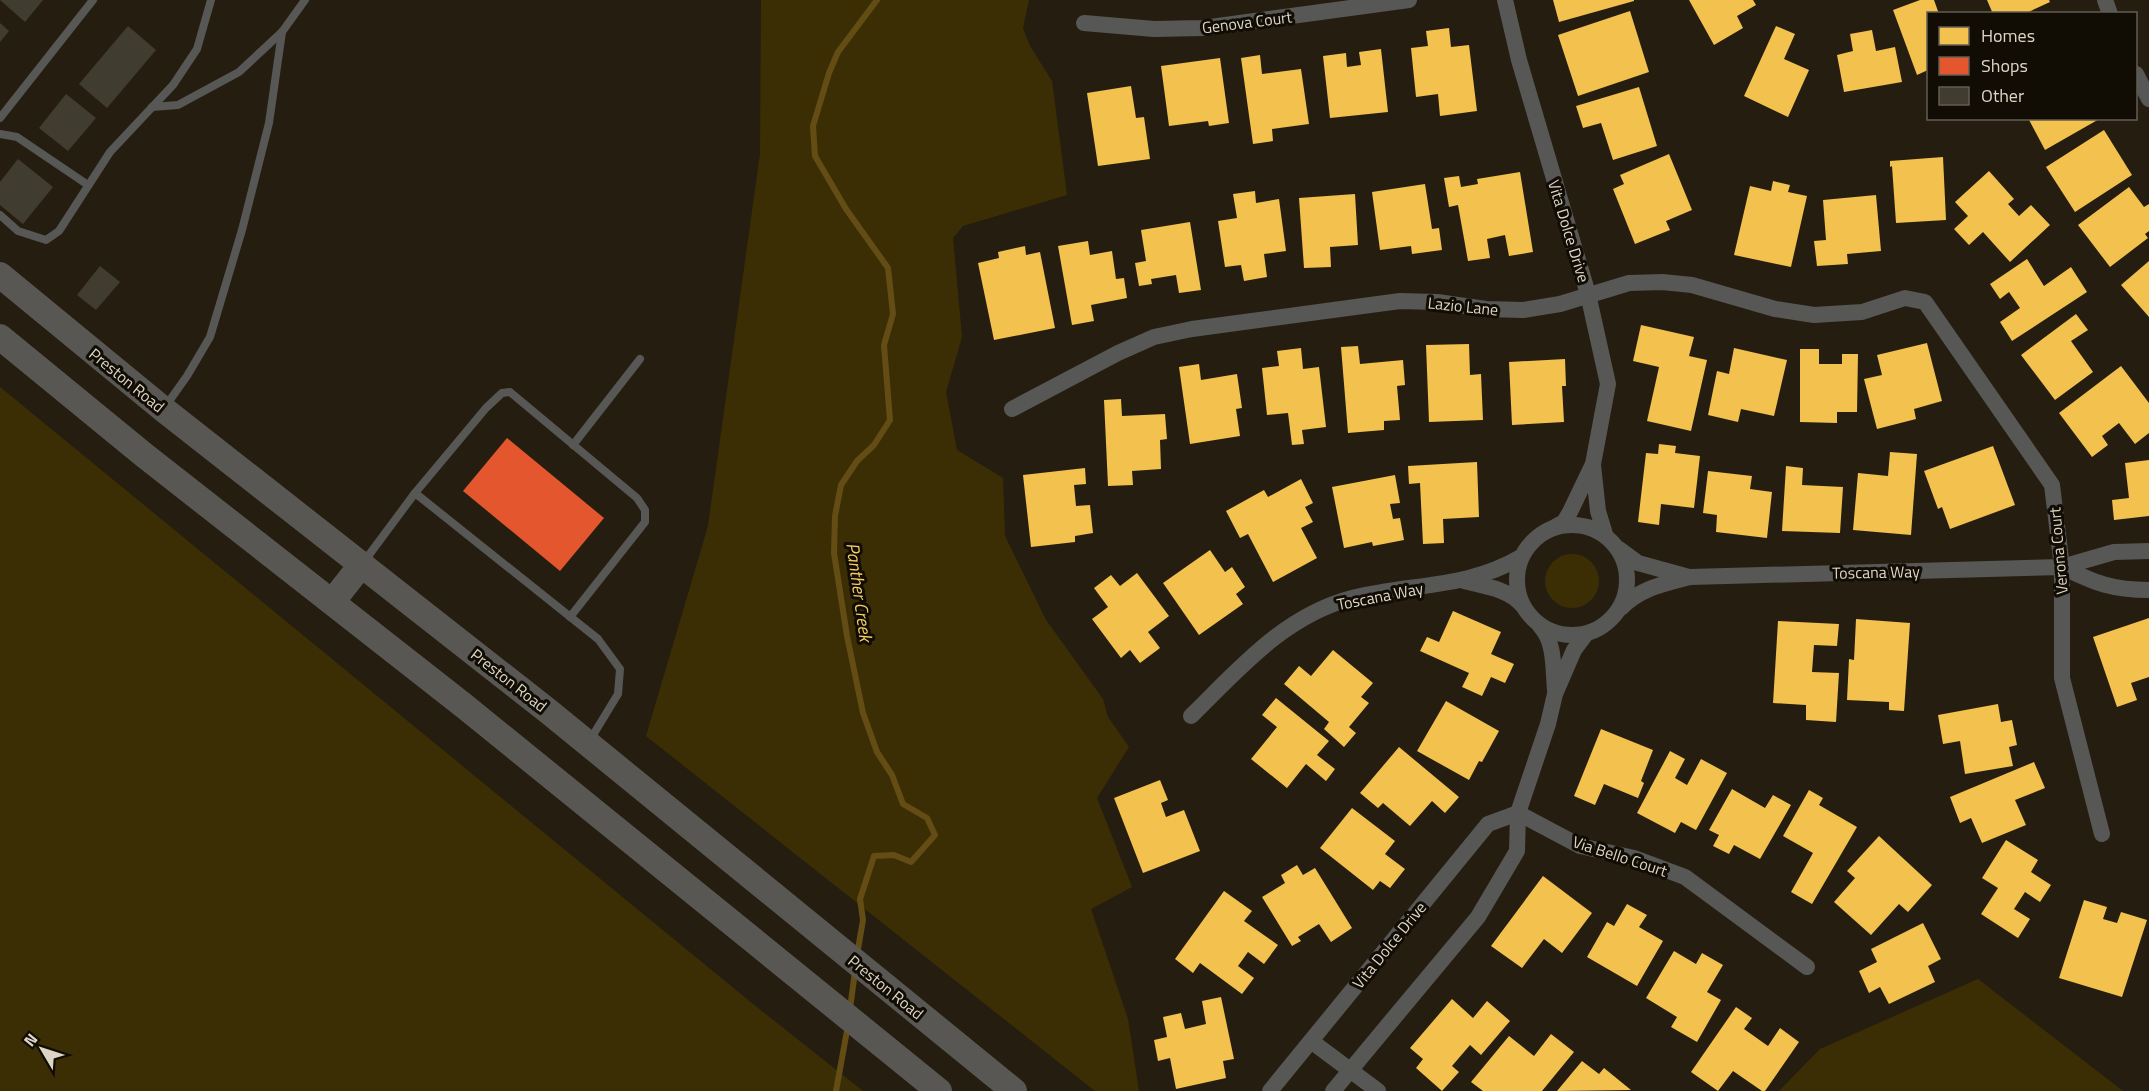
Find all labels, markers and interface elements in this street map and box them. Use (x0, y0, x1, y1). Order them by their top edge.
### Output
street label: Genova Court (1201, 5, 1294, 39)
legend (1927, 12, 2137, 120)
text: Homes (1981, 22, 2035, 49)
text: Shops (1981, 52, 2028, 79)
text: Other (1981, 82, 2024, 109)
street label: Vita Dolce Drive (1542, 177, 1596, 285)
street label: Lazio Lane (1427, 290, 1499, 322)
street label: Preston Road (84, 342, 170, 418)
street label: Verona Court (2042, 506, 2074, 596)
water label: Panther Creek (839, 541, 880, 645)
street label: Toscana Way (1832, 559, 1920, 585)
street label: Toscana Way (1335, 576, 1426, 616)
street label: Preston Road (466, 642, 552, 718)
street label: Via Bello Court (1570, 829, 1671, 883)
street label: Vita Dolce Drive (1346, 896, 1432, 994)
street label: Preston Road (843, 949, 929, 1025)
north arrow (12, 1019, 72, 1079)
text: N (18, 1028, 43, 1051)

